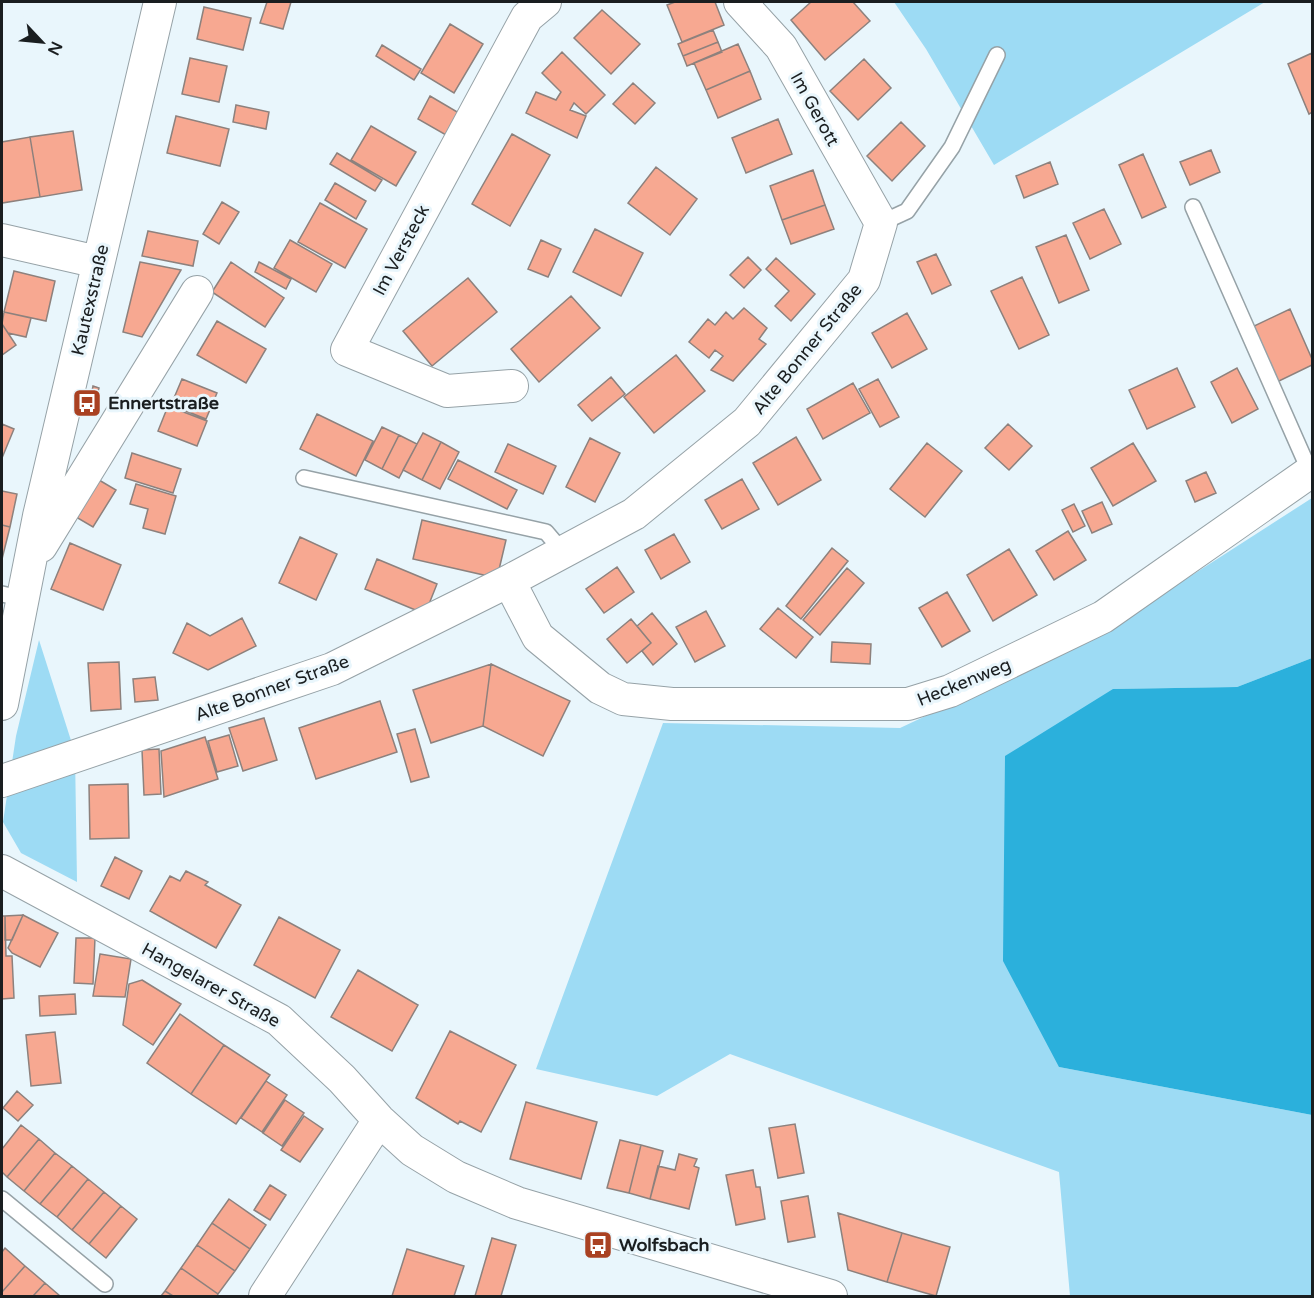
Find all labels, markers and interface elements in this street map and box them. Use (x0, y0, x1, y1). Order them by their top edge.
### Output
north arrow (12, 12, 72, 72)
text: N (43, 38, 66, 58)
street label: Im Gerott (786, 68, 844, 150)
street label: Im Versteck (368, 201, 434, 299)
street label: Kautexstraße (67, 242, 113, 358)
street label: Alte Bonner Straße (747, 279, 867, 419)
bus stop icon: Ennertstraße (71, 387, 103, 419)
place label: Ennertstraße (108, 392, 219, 414)
street label: Alte Bonner Straße (192, 650, 352, 726)
street label: Heckenweg (914, 653, 1014, 711)
street label: Hangelarer Straße (138, 938, 284, 1032)
bus stop icon: Wolfsbach (582, 1229, 614, 1261)
place label: Wolfsbach (619, 1234, 709, 1256)

